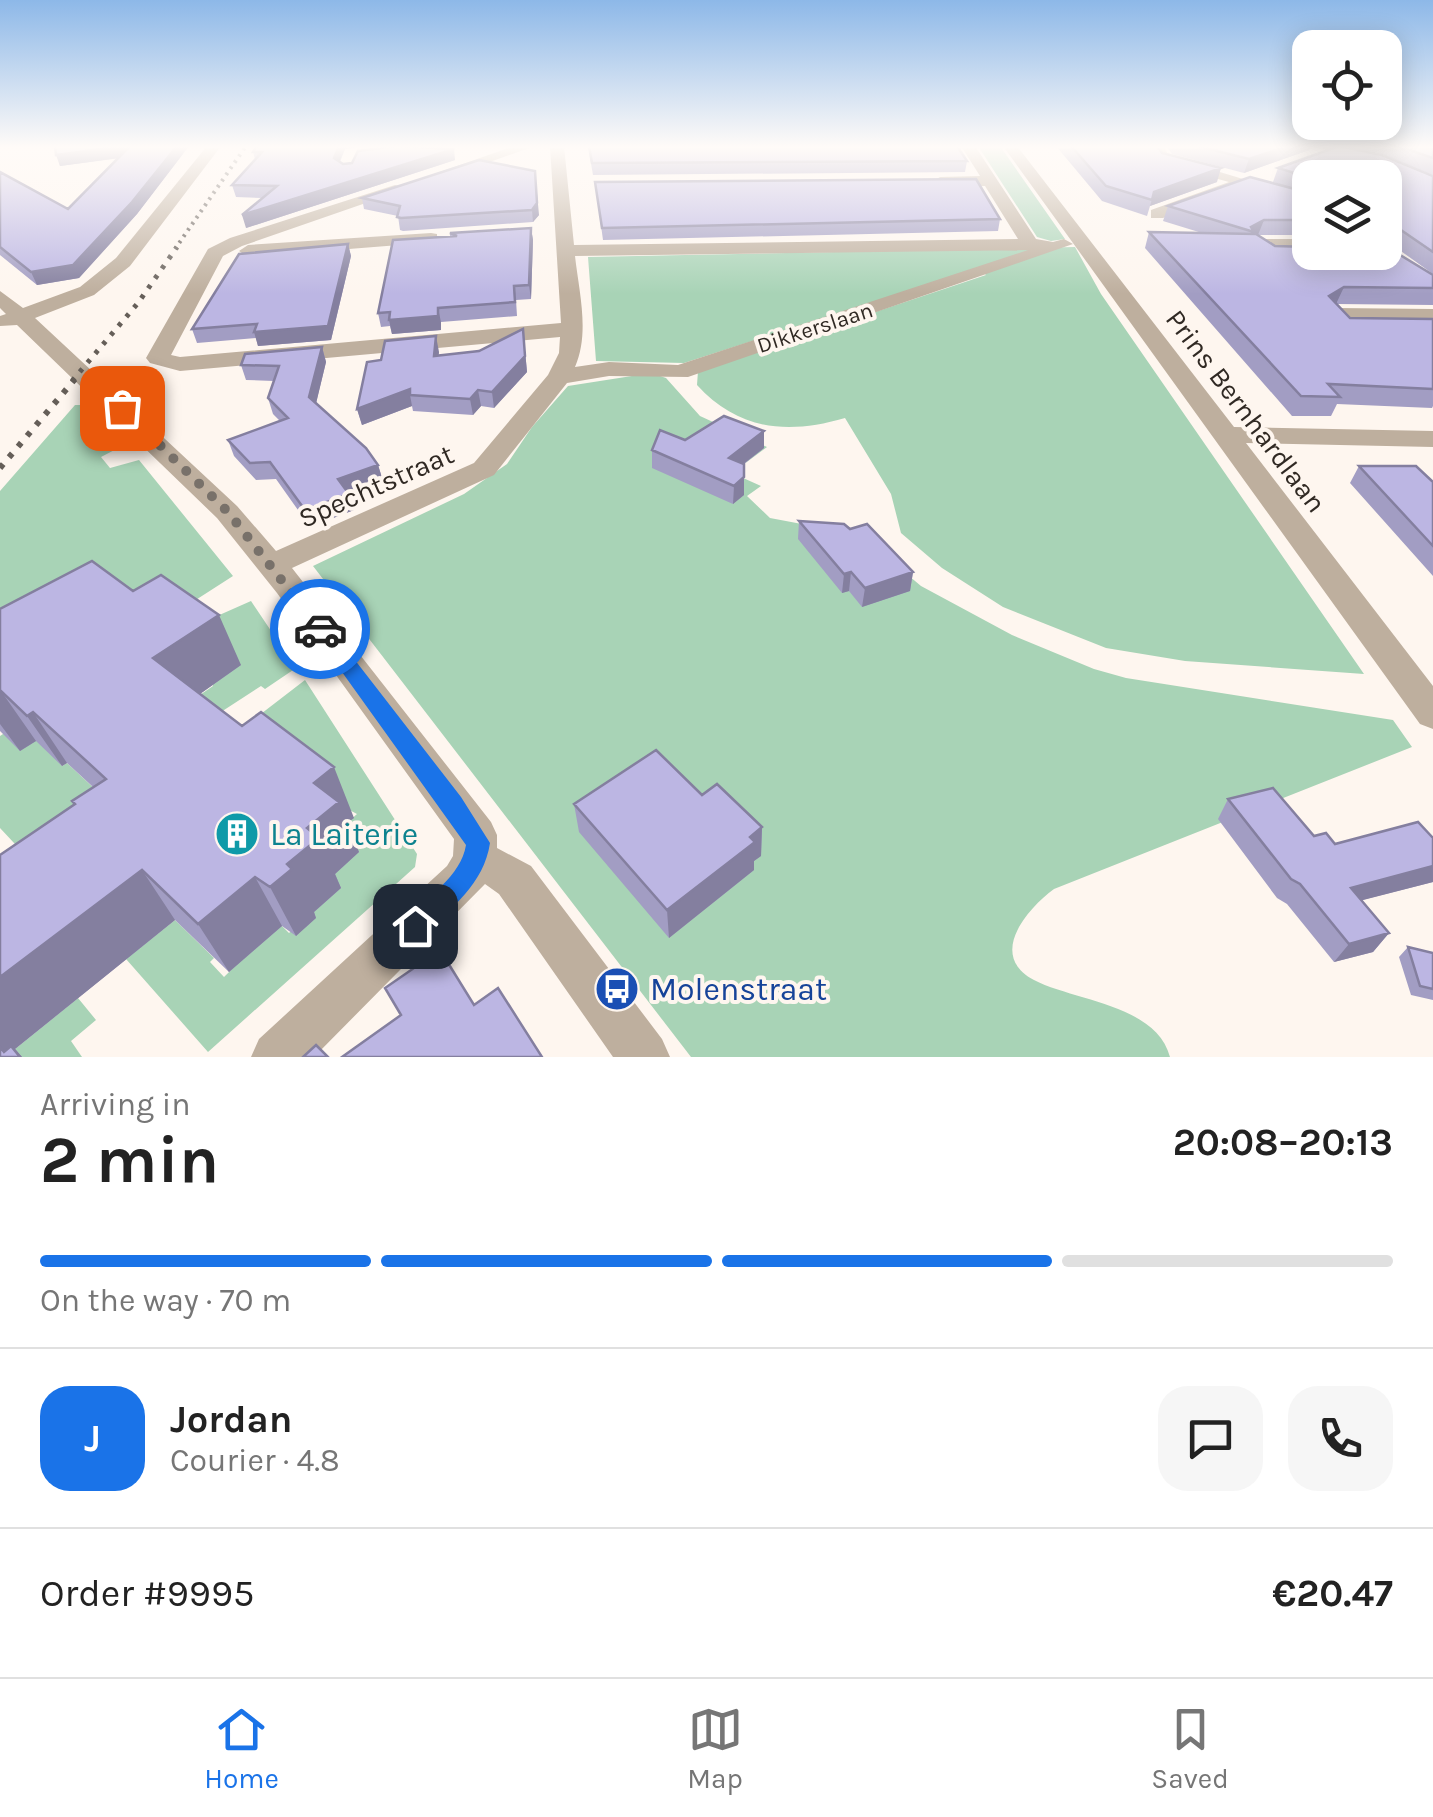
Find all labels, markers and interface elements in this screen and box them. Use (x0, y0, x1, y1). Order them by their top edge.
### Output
map controls (1292, 30, 1402, 270)
button: locate (1292, 30, 1402, 140)
button: layers (1292, 160, 1402, 270)
street label: Dikkerslaan (754, 297, 876, 359)
street label: Prins Bernhardlaan (1159, 303, 1333, 519)
pin (80, 366, 165, 451)
icon: bag (95, 381, 150, 436)
street label: Spechtstraat (293, 437, 459, 535)
courier (270, 579, 370, 679)
icon: car (293, 602, 348, 657)
building icon: La Laiterie (214, 811, 260, 857)
place label: La Laiterie (270, 816, 418, 853)
pin (373, 884, 458, 969)
icon: home (388, 899, 443, 954)
bus stop icon: Molenstraat (594, 966, 640, 1012)
place label: Molenstraat (650, 971, 827, 1008)
text: Arriving in (40, 1086, 191, 1123)
text: 20:08–20:13 (1173, 1120, 1393, 1165)
text: 2 min (40, 1122, 219, 1198)
text: On the way · 70 m (40, 1282, 291, 1319)
button: chat (1158, 1386, 1263, 1491)
button: phone (1288, 1386, 1393, 1491)
text: Jordan (170, 1397, 293, 1442)
text: J (84, 1416, 101, 1461)
text: Courier · 4.8 (170, 1442, 340, 1479)
text: Order #9995 (40, 1571, 254, 1616)
text: €20.47 (1272, 1571, 1393, 1616)
tab: Home (204, 1702, 279, 1795)
tab: Map (687, 1702, 743, 1795)
tab: Saved (1151, 1702, 1229, 1795)

